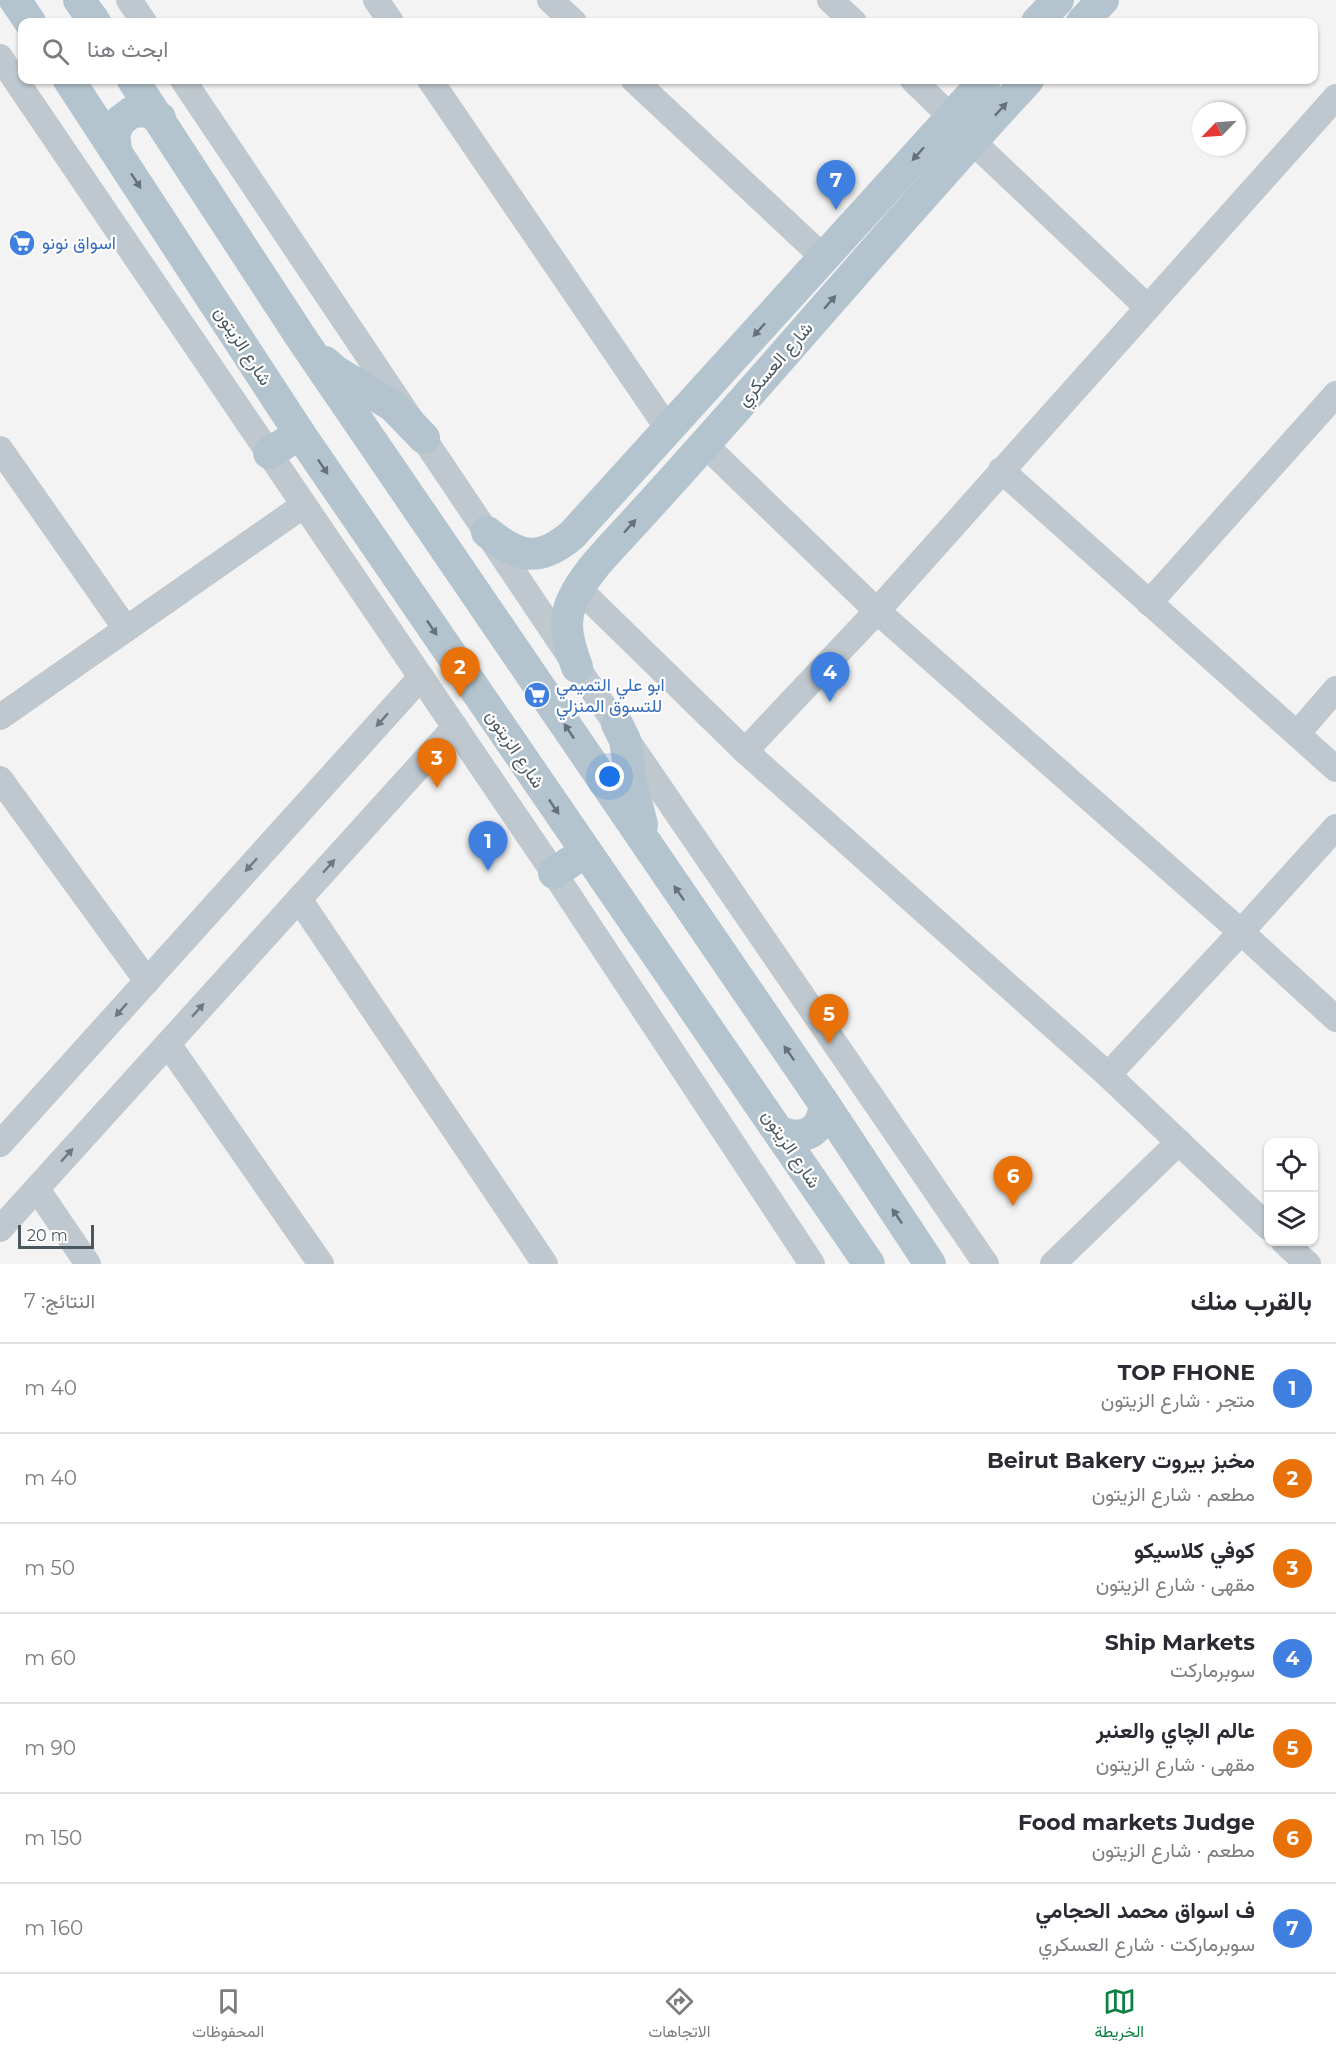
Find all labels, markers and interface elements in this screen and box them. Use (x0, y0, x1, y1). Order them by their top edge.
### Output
search box (18, 18, 1318, 84)
icon: search (39, 35, 72, 68)
text: ابحث هنا (87, 36, 168, 63)
one-way arrow (994, 102, 1007, 117)
north arrow (1192, 102, 1246, 156)
one-way arrow (912, 146, 925, 161)
pin: 7 (816, 160, 856, 210)
one-way arrow (130, 172, 142, 188)
supermarket icon: اسواق نونو (7, 228, 37, 258)
place label: اسواق نونو (42, 232, 116, 254)
one-way arrow (823, 295, 836, 310)
street label: شارع الزيتون (209, 302, 277, 390)
street label: شارع العسكري (732, 317, 821, 413)
one-way arrow (752, 322, 766, 337)
one-way arrow (317, 459, 328, 476)
one-way arrow (623, 519, 636, 534)
one-way arrow (427, 620, 438, 637)
pin: 2 (440, 648, 480, 697)
pin: 4 (810, 652, 850, 702)
place label: ابو علي التميمي للتسوق المنزلي (556, 674, 665, 721)
supermarket icon: ابو علي التميمي للتسوق المنزلي (522, 680, 552, 710)
street label: شارع الزيتون (480, 706, 549, 793)
one-way arrow (375, 713, 389, 728)
one-way arrow (563, 724, 575, 740)
pin: 3 (418, 738, 456, 788)
your location (595, 762, 624, 791)
one-way arrow (548, 798, 560, 814)
pin: 1 (468, 822, 508, 871)
one-way arrow (245, 857, 258, 872)
one-way arrow (322, 858, 336, 873)
one-way arrow (673, 885, 685, 901)
pin: 5 (810, 994, 848, 1044)
one-way arrow (115, 1002, 128, 1017)
one-way arrow (191, 1003, 205, 1018)
one-way arrow (784, 1045, 795, 1061)
street label: شارع الزيتون (756, 1106, 825, 1193)
map controls (1264, 1138, 1318, 1246)
button: locate (1264, 1138, 1318, 1192)
one-way arrow (60, 1148, 73, 1163)
pin: 6 (994, 1156, 1032, 1206)
button: layers (1264, 1192, 1318, 1246)
one-way arrow (891, 1208, 903, 1224)
scale bar (18, 1222, 94, 1250)
text: 20 m (27, 1226, 68, 1245)
text: بالقرب منك (1190, 1285, 1312, 1317)
text: النتائج: 7 (24, 1289, 95, 1313)
text: TOP FHONE (1118, 1359, 1255, 1386)
text: 40 m (24, 1376, 77, 1400)
text: 1 (1289, 1376, 1296, 1400)
text: متجر · شارع الزيتون (1101, 1388, 1255, 1412)
text: مخبز بيروت Beirut Bakery (987, 1447, 1255, 1474)
text: 40 m (24, 1466, 77, 1490)
text: 2 (1287, 1466, 1298, 1490)
text: مطعم · شارع الزيتون (1092, 1482, 1255, 1506)
text: كوفي كلاسيكو (1134, 1537, 1255, 1564)
text: 50 m (24, 1556, 75, 1580)
text: 3 (1287, 1556, 1298, 1580)
text: مقهى · شارع الزيتون (1096, 1572, 1255, 1596)
text: Ship Markets (1105, 1629, 1255, 1656)
text: 60 m (24, 1646, 76, 1670)
text: 4 (1286, 1646, 1299, 1670)
text: سوبرماركت (1170, 1658, 1255, 1682)
text: عالم الچاي والعنبر (1096, 1717, 1255, 1744)
text: 90 m (24, 1736, 76, 1760)
text: 5 (1287, 1736, 1298, 1760)
text: مقهى · شارع الزيتون (1096, 1752, 1255, 1776)
text: Food markets Judge (1018, 1809, 1255, 1836)
text: 150 m (24, 1826, 82, 1850)
text: 6 (1286, 1826, 1299, 1850)
text: مطعم · شارع الزيتون (1092, 1838, 1255, 1862)
text: ف اسواق محمد الحجامي (1036, 1897, 1255, 1924)
text: 160 m (24, 1916, 83, 1940)
text: 7 (1286, 1916, 1299, 1940)
text: سوبرماركت · شارع العسكري (1038, 1932, 1255, 1956)
tab: المحفوظات (192, 1985, 264, 2046)
tab: الاتجاهات (648, 1985, 710, 2046)
tab: الخريطة (1094, 1985, 1144, 2046)

